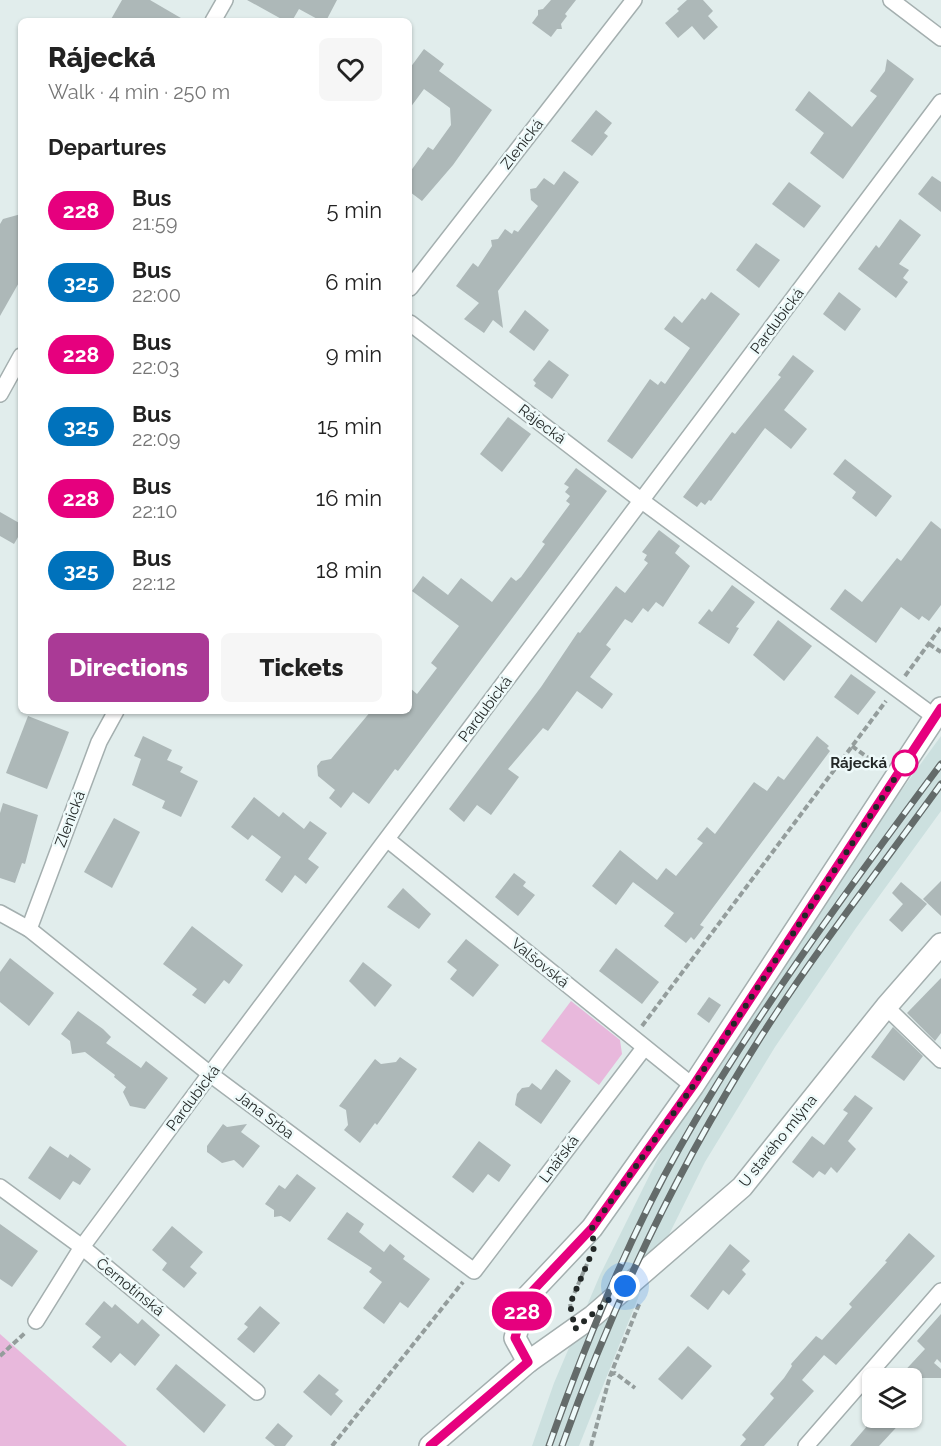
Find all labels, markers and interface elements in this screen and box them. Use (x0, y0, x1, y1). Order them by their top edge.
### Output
button: heart (319, 38, 382, 101)
text: Rájecká (48, 41, 156, 74)
text: Walk · 4 min · 250 m (48, 80, 230, 104)
street label: Zlenická (497, 115, 547, 173)
text: Departures (48, 134, 166, 160)
text: Bus (132, 185, 171, 211)
text: 5 min (327, 197, 382, 223)
text: 228 (63, 198, 99, 223)
text: 21:59 (132, 211, 177, 235)
text: Bus (132, 257, 171, 283)
text: 6 min (325, 269, 382, 295)
text: 325 (63, 270, 99, 295)
text: 22:00 (132, 283, 181, 307)
street label: Pardubická (746, 285, 808, 357)
text: Bus (132, 329, 171, 355)
text: 9 min (326, 341, 382, 367)
text: 228 (63, 342, 99, 367)
text: 22:03 (132, 355, 180, 379)
street label: Rájecká (515, 400, 569, 448)
text: Bus (132, 401, 171, 427)
text: 15 min (317, 413, 382, 439)
text: 325 (63, 414, 99, 439)
text: 22:09 (132, 427, 181, 451)
text: Bus (132, 473, 171, 499)
text: 16 min (316, 485, 382, 511)
text: 228 (63, 486, 99, 511)
text: 22:10 (132, 499, 177, 523)
text: Bus (132, 545, 171, 571)
text: 18 min (316, 557, 382, 583)
text: 325 (63, 558, 99, 583)
text: 22:12 (132, 571, 176, 595)
button: Directions (48, 633, 209, 702)
button: Tickets (221, 633, 382, 702)
street label: Pardubická (454, 673, 516, 745)
marker: Rájecká (892, 750, 918, 776)
place label: Rájecká (830, 754, 887, 772)
street label: Zlenická (51, 788, 89, 850)
street label: Valšovská (508, 934, 572, 992)
street label: Pardubická (162, 1062, 224, 1134)
street label: Jana Srba (233, 1087, 297, 1143)
street label: U starého mlýna (735, 1091, 821, 1191)
street label: Lnářská (535, 1132, 583, 1186)
street label: Černotínská (92, 1253, 168, 1320)
your location (610, 1271, 640, 1301)
line badge: 228 (488, 1292, 556, 1330)
text: 228 (504, 1299, 540, 1324)
map controls (862, 1368, 922, 1428)
button: layers (862, 1368, 922, 1428)

